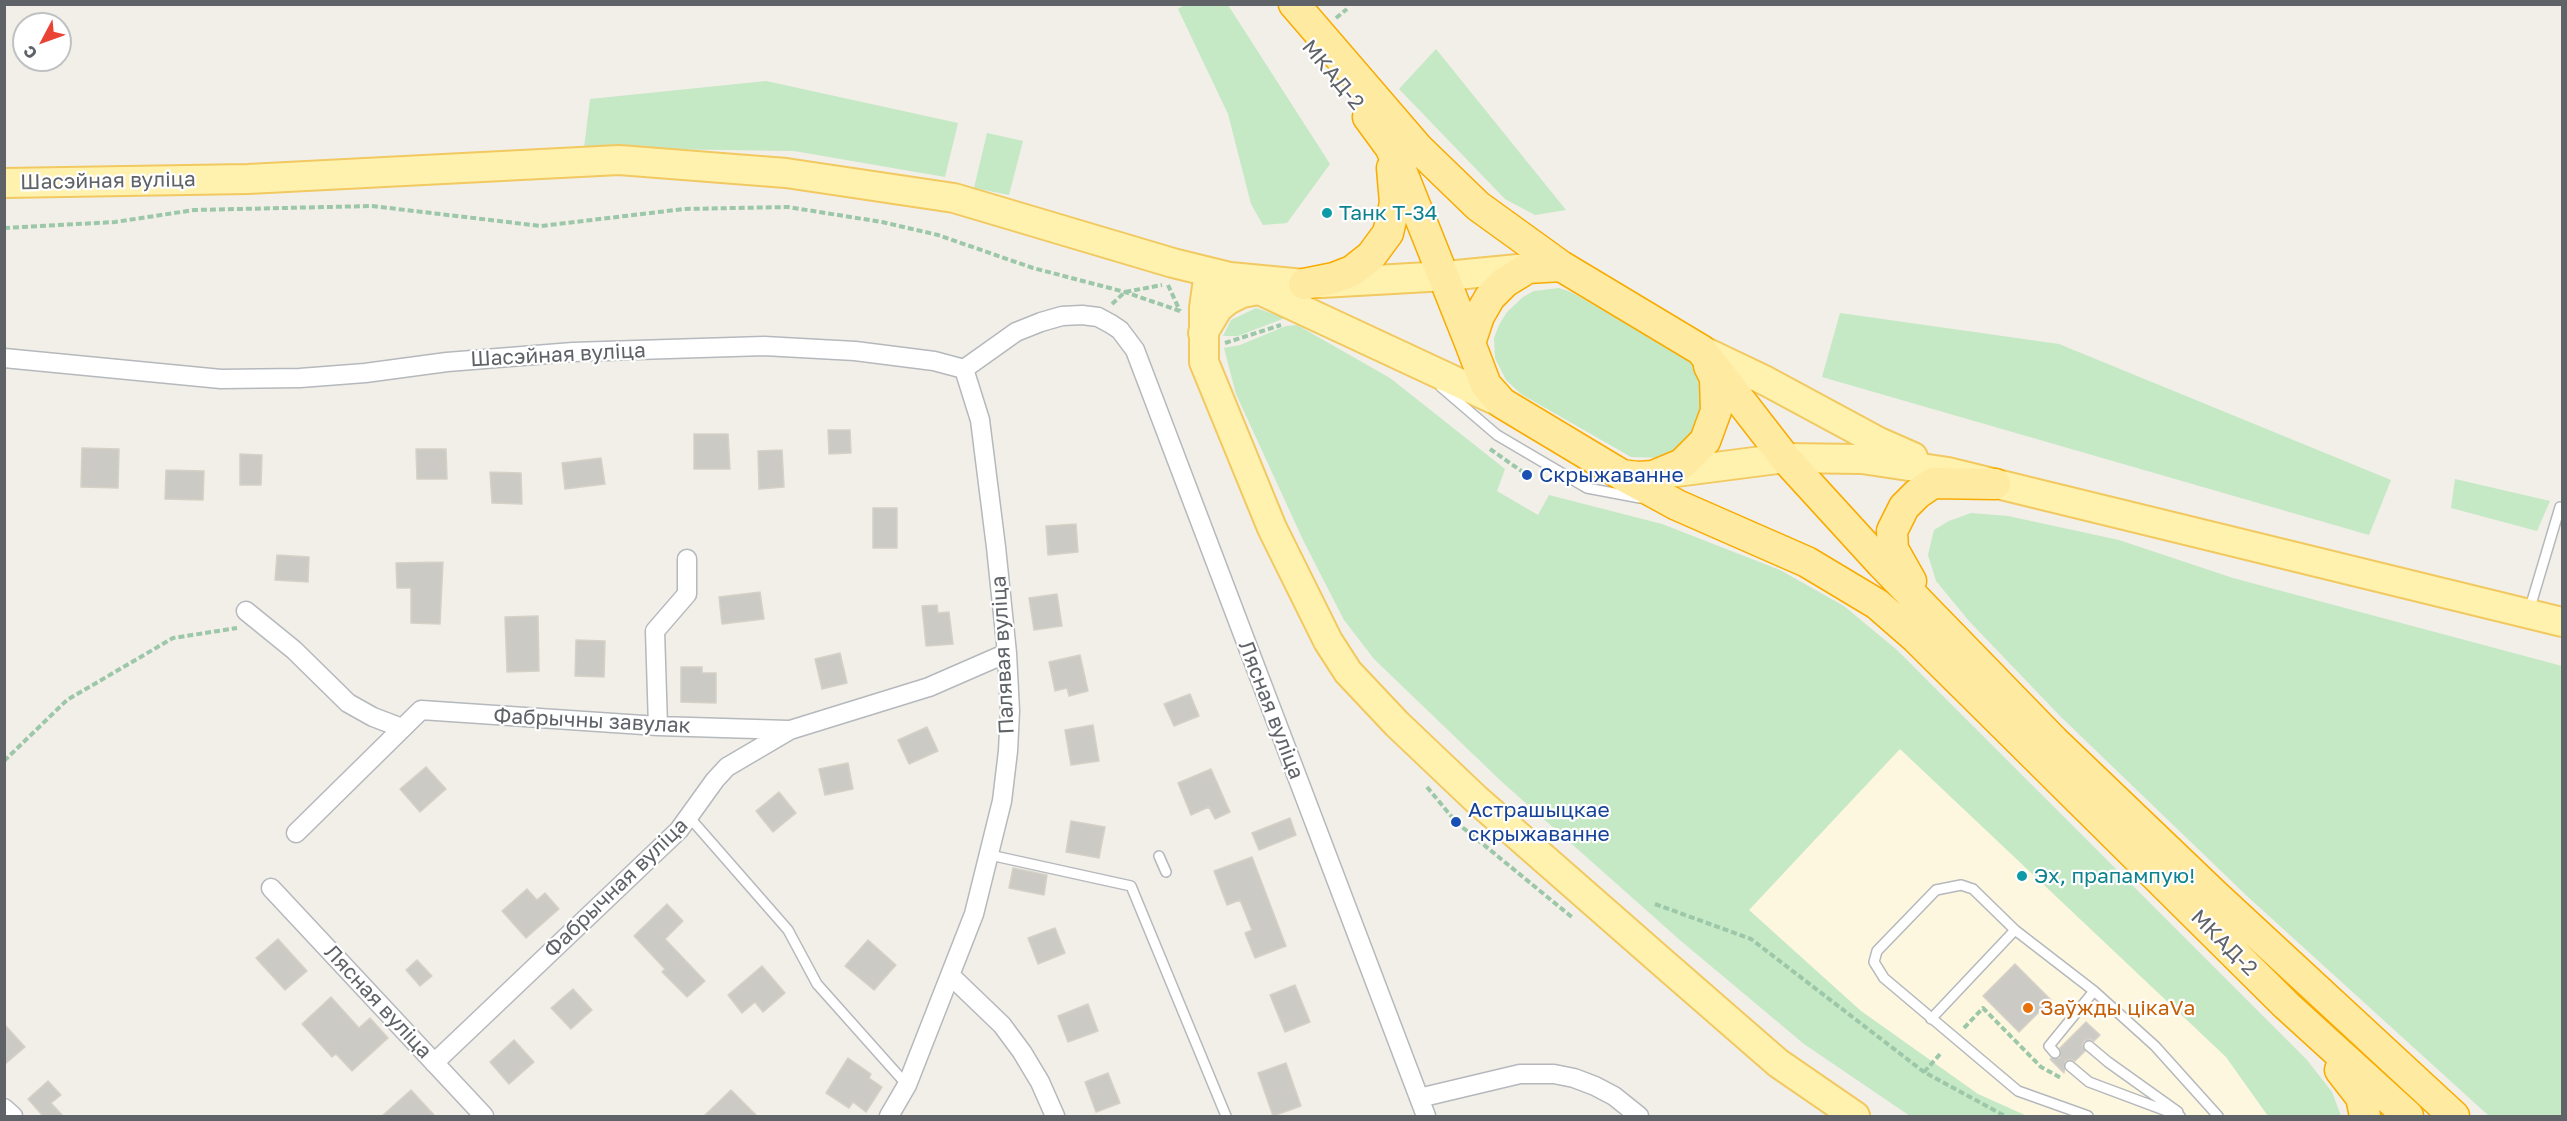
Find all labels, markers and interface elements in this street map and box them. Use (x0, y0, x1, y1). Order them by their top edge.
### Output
north arrow (12, 12, 72, 72)
street label: МКАД-2 (1297, 35, 1369, 115)
text: С (19, 42, 41, 63)
street label: Шасэйная вуліца (20, 167, 196, 195)
place label: Танк Т-34 (1339, 200, 1438, 226)
marker: Танк Т-34 (1320, 206, 1334, 220)
street label: Шасэйная вуліца (470, 338, 646, 372)
place label: Скрыжаванне (1539, 462, 1684, 488)
marker: Скрыжаванне (1520, 468, 1534, 482)
street label: Палявая вуліца (986, 575, 1020, 735)
street label: Лясная вуліца (1233, 637, 1309, 783)
street label: Фабрычны завулак (493, 703, 691, 739)
place label: Астрашыцкае скрыжаванне (1468, 797, 1610, 847)
street label: Фабрычная вуліца (539, 813, 693, 963)
marker: Астрашыцкае скрыжаванне (1449, 815, 1463, 829)
place label: Эх, прапампую! (2034, 863, 2195, 889)
marker: Эх, прапампую! (2015, 869, 2029, 883)
street label: МКАД-2 (2186, 905, 2262, 981)
street label: Лясная вуліца (319, 940, 437, 1064)
place label: Заўжды цікаVа (2040, 995, 2195, 1021)
marker: Заўжды цікаVа (2021, 1001, 2035, 1015)

